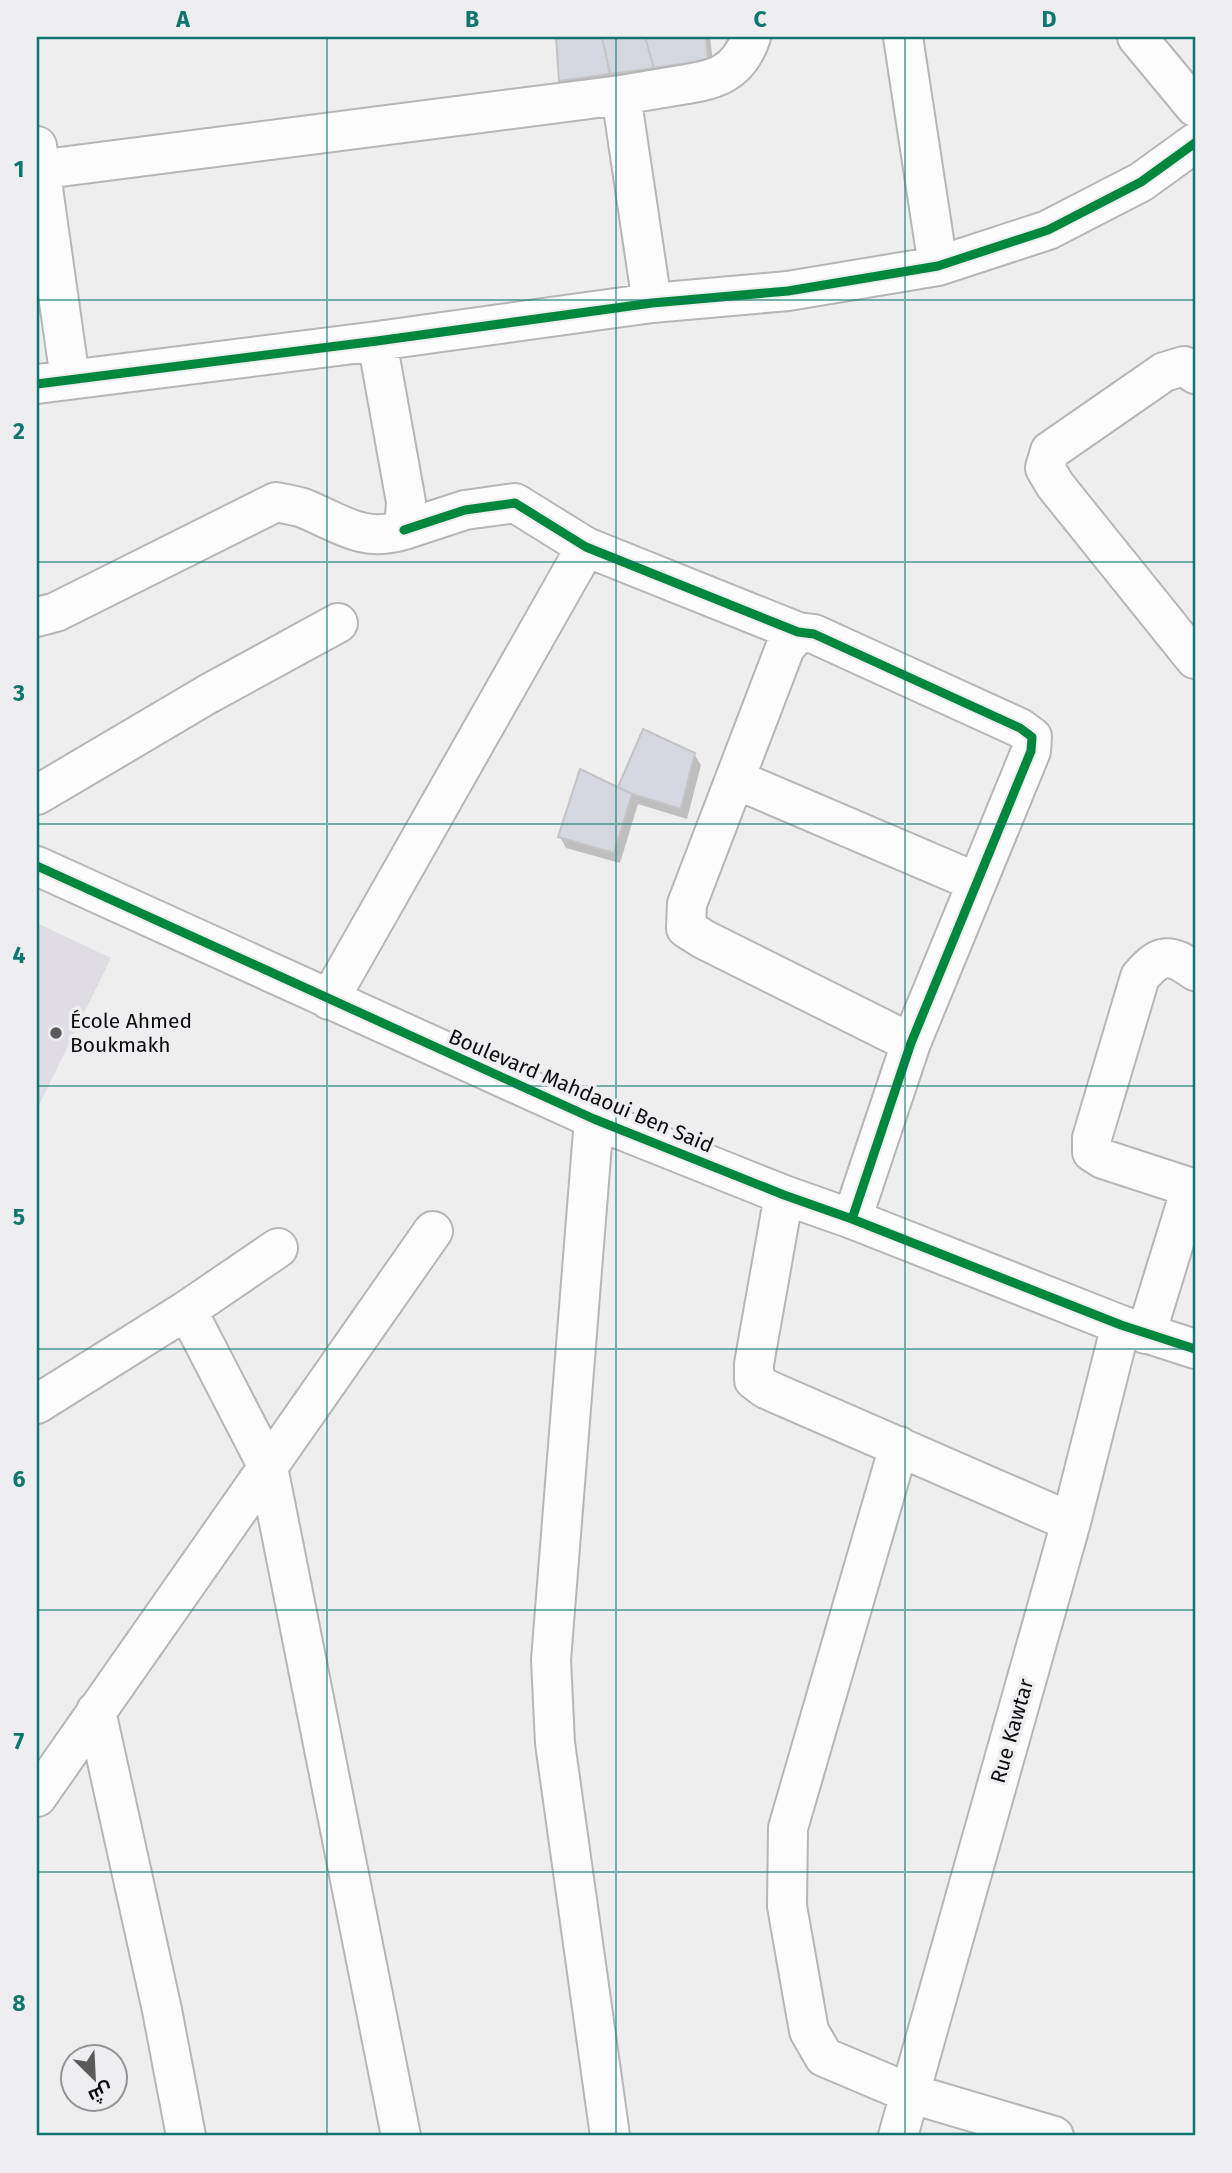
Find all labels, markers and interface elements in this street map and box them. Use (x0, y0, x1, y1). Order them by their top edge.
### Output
text: A (175, 5, 190, 33)
text: B (465, 5, 479, 33)
text: C (753, 5, 767, 33)
text: D (1042, 5, 1057, 33)
text: 1 (14, 155, 24, 183)
text: 2 (13, 417, 25, 445)
text: 3 (12, 679, 25, 707)
text: 4 (13, 941, 26, 969)
place label: École Ahmed Boukmakh (70, 1008, 192, 1058)
street label: Boulevard Mahdaoui Ben Said (445, 1023, 717, 1159)
marker: École Ahmed Boukmakh (48, 1025, 64, 1041)
text: 5 (13, 1203, 25, 1231)
text: 6 (13, 1465, 26, 1493)
street label: Rue Kawtar (985, 1676, 1039, 1786)
text: 7 (14, 1727, 25, 1755)
text: 8 (12, 1989, 26, 2017)
north arrow (60, 2044, 130, 2114)
text: ش (85, 2078, 117, 2109)

